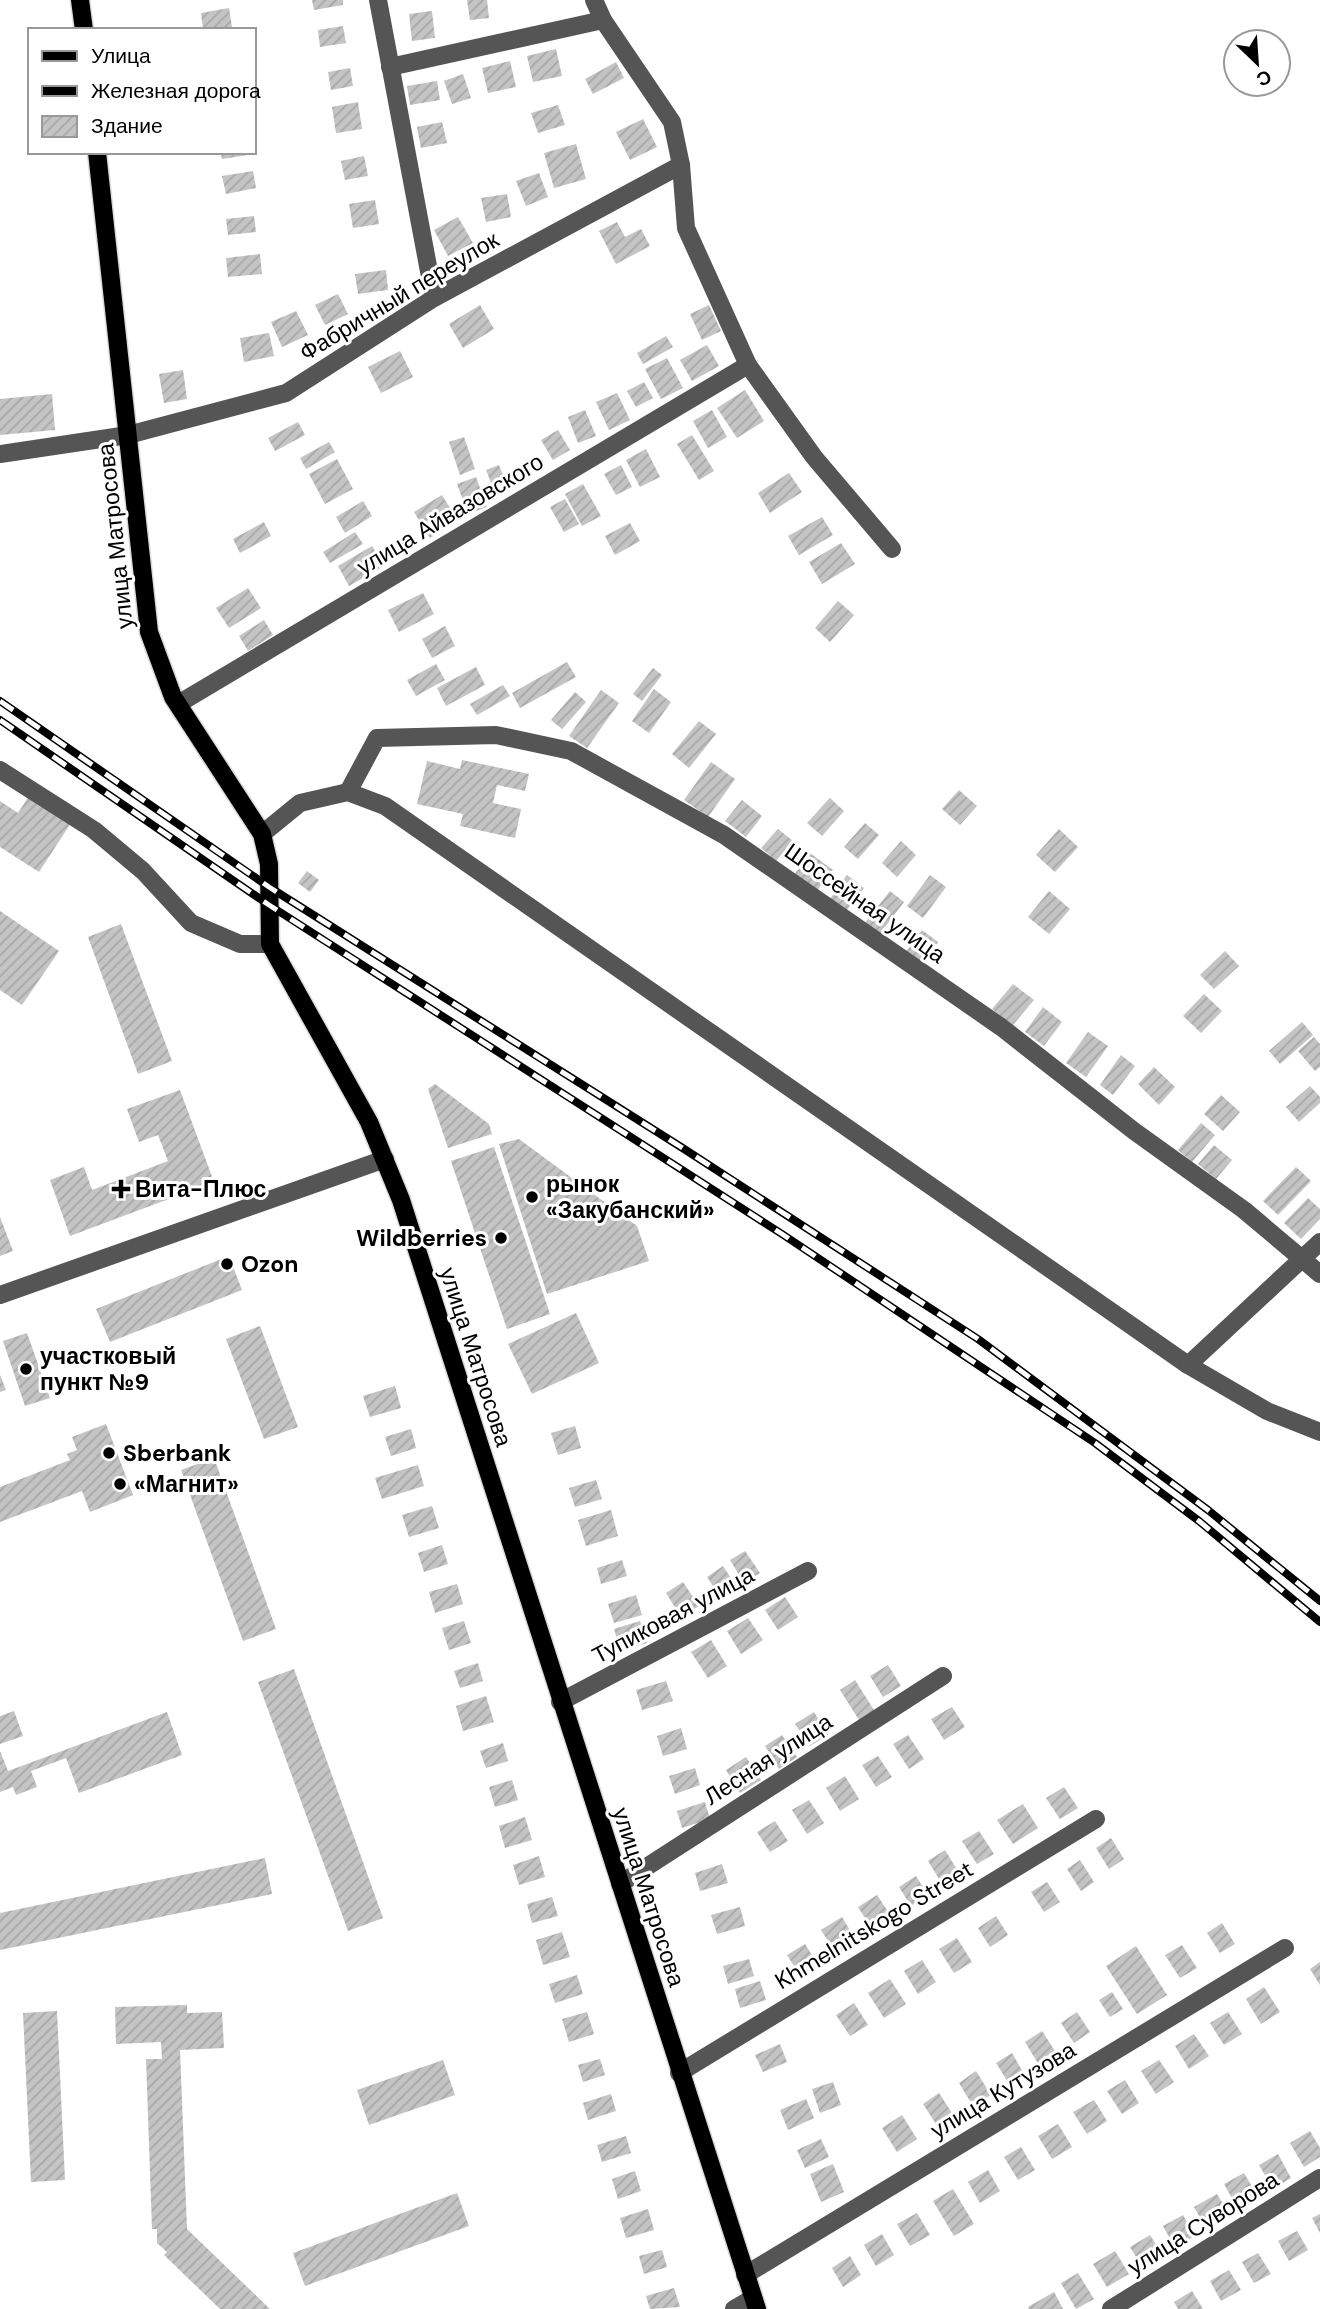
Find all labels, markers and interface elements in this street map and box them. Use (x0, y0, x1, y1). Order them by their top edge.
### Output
legend (28, 28, 256, 154)
north arrow (1222, 28, 1292, 98)
text: Улица (91, 42, 151, 70)
text: С (1252, 64, 1275, 92)
text: Железная дорога (91, 77, 261, 105)
text: Здание (91, 112, 163, 140)
street label: Фабричный переулок (294, 224, 505, 367)
street label: улица Матросова (90, 442, 140, 630)
street label: улица Айвазовского (351, 446, 549, 582)
street label: Шоссейная улица (779, 836, 952, 970)
place label: рынок «Закубанский» (546, 1169, 715, 1225)
place label: Вита-Плюс (135, 1174, 267, 1204)
marker: Вита-Плюс (113, 1181, 129, 1197)
marker: рынок «Закубанский» (524, 1189, 540, 1205)
place label: Wildberries (356, 1223, 487, 1253)
marker: Wildberries (493, 1230, 509, 1246)
place label: Ozon (241, 1249, 299, 1279)
marker: Ozon (219, 1256, 235, 1272)
street label: улица Матросова (433, 1264, 519, 1451)
place label: участковый пункт №9 (40, 1341, 176, 1397)
marker: участковый пункт №9 (18, 1361, 34, 1377)
place label: Sberbank (123, 1438, 231, 1468)
marker: Sberbank (101, 1445, 117, 1461)
place label: «Магнит» (134, 1469, 239, 1499)
marker: «Магнит» (112, 1476, 128, 1492)
street label: Тупиковая улица (587, 1560, 759, 1670)
street label: Лесная улица (698, 1706, 838, 1812)
street label: улица Матросова (606, 1804, 692, 1991)
street label: Khmelnitskogo Street (769, 1854, 979, 1996)
street label: улица Кутузова (925, 2035, 1081, 2145)
street label: улица Суворова (1122, 2164, 1284, 2281)

